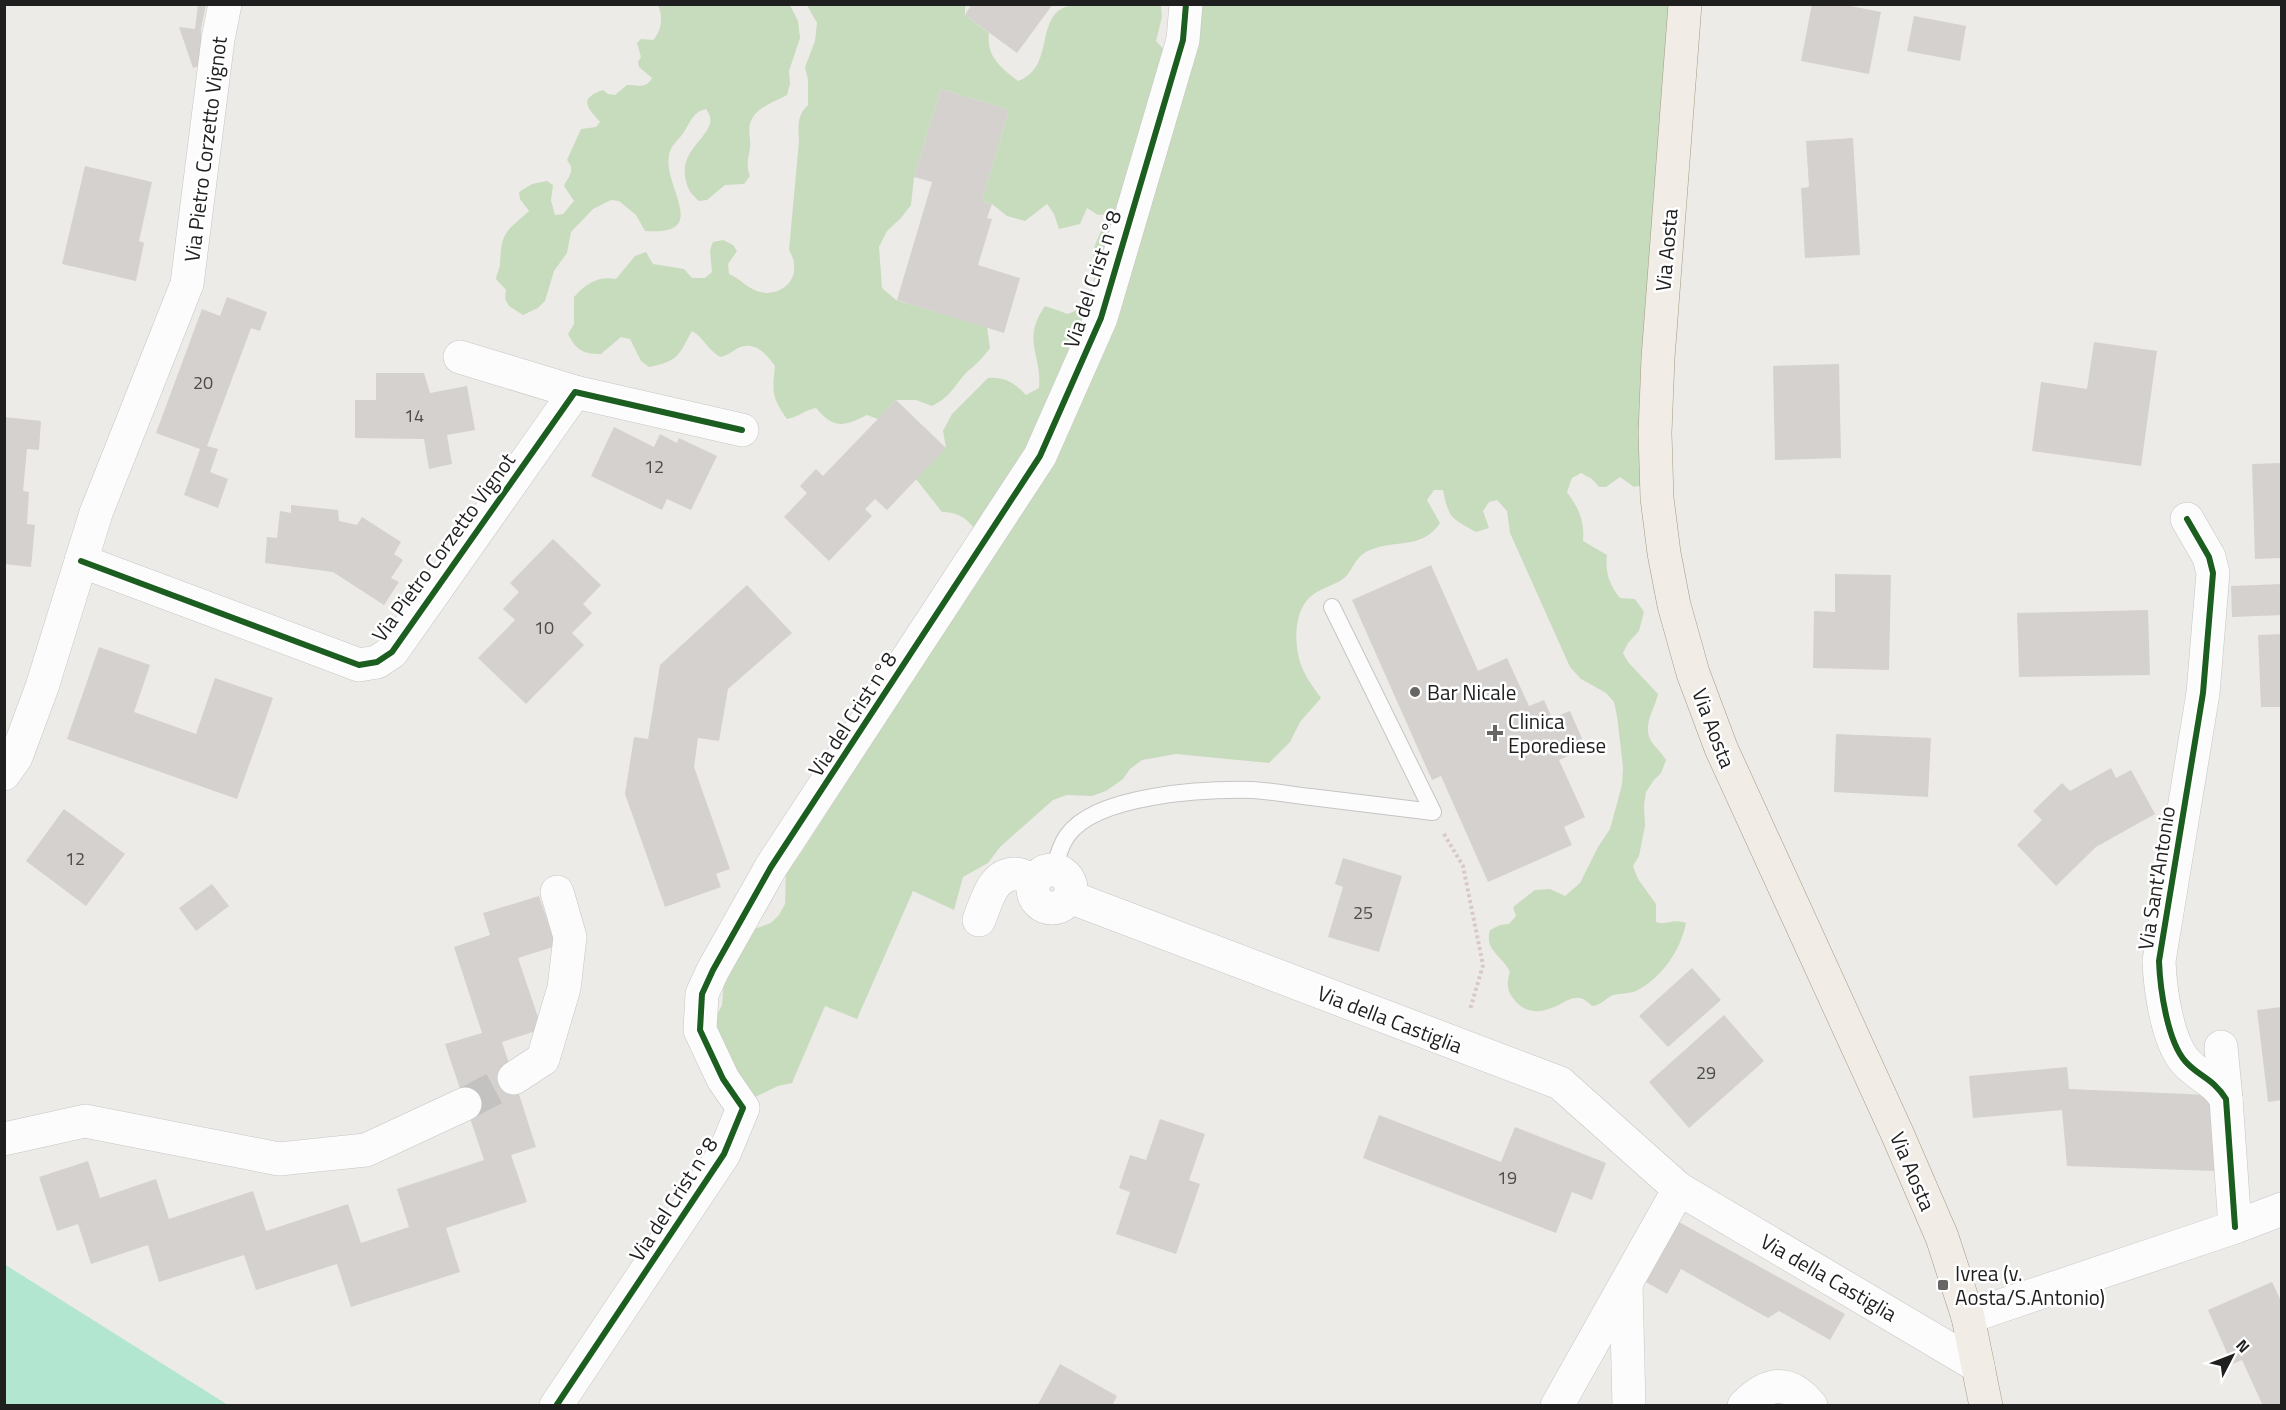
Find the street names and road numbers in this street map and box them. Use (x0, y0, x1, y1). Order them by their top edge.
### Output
street label: Via Pietro Corzetto Vignot (175, 34, 235, 264)
street label: Via del Crist n°8 (1055, 206, 1129, 352)
street label: Via Aosta (1646, 207, 1686, 293)
street label: Via Pietro Corzetto Vignot (363, 445, 523, 648)
street label: Via del Crist n°8 (800, 645, 904, 783)
street label: Via Aosta (1684, 683, 1744, 773)
street label: Via Sant'Antonio (2129, 804, 2183, 952)
street label: Via della Castiglia (1313, 977, 1468, 1062)
street label: Via Aosta (1882, 1126, 1944, 1216)
street label: Via del Crist n°8 (621, 1130, 725, 1268)
street label: Via della Castiglia (1755, 1225, 1904, 1329)

